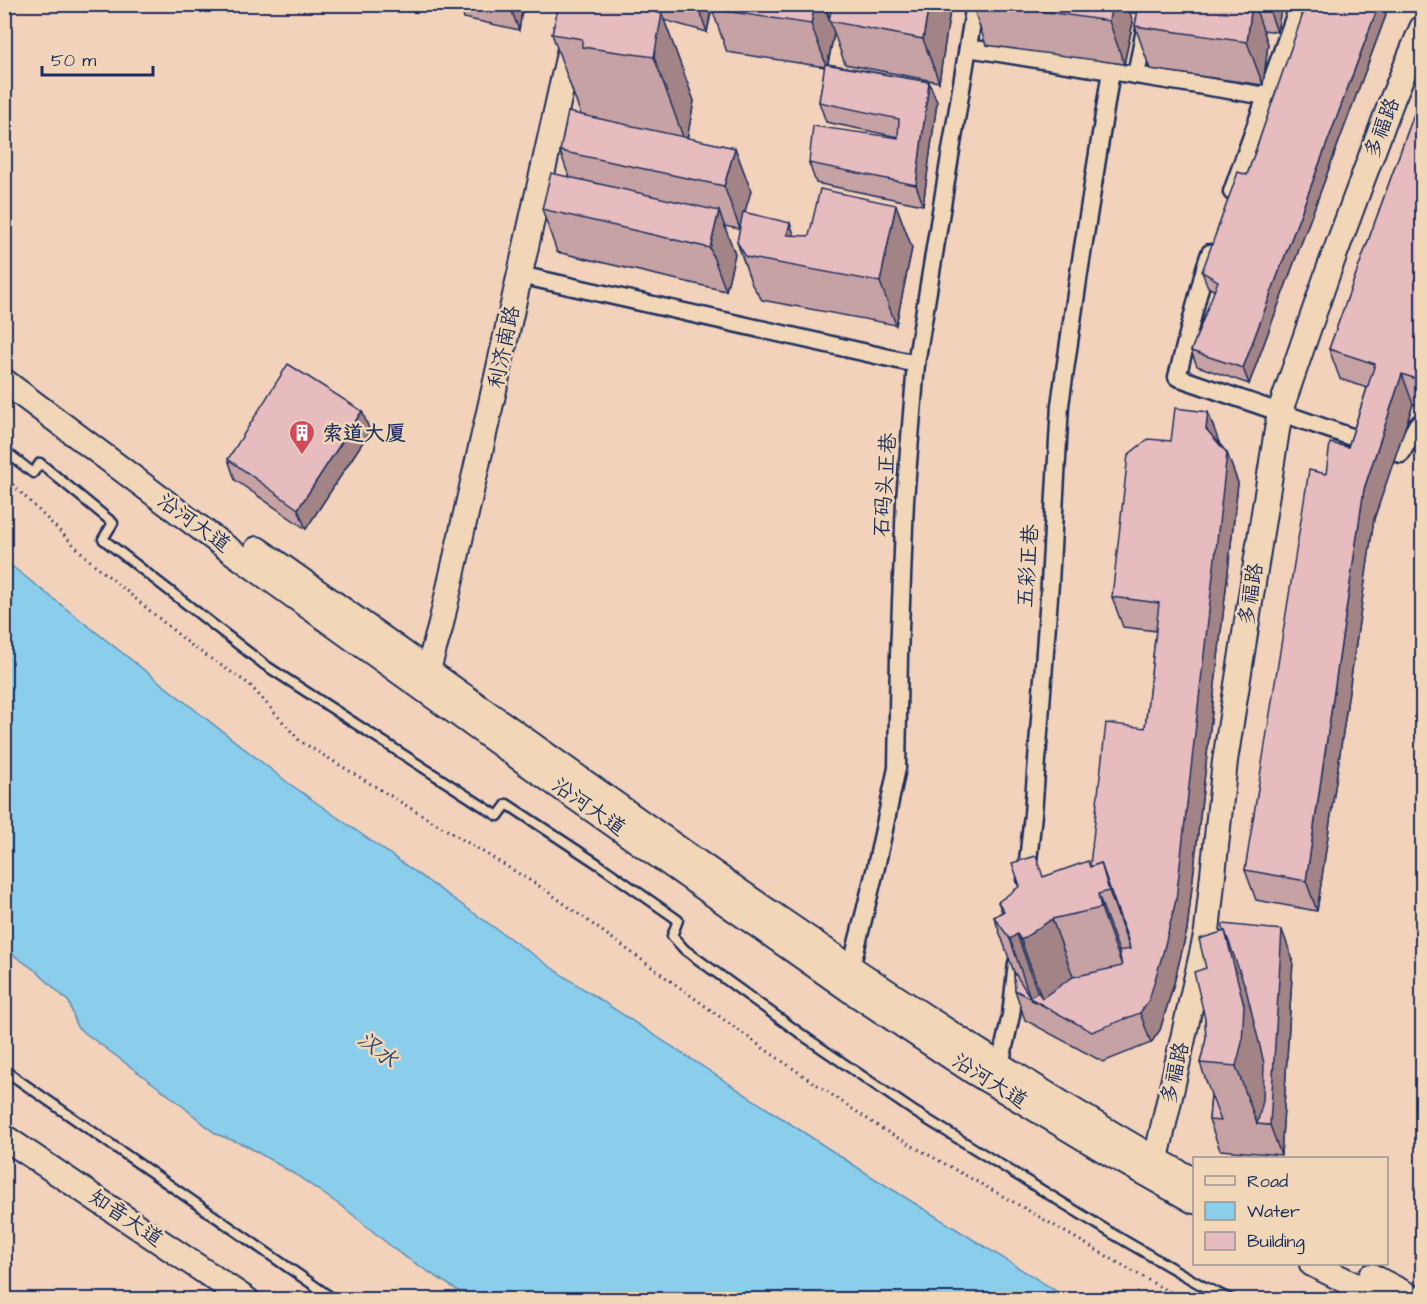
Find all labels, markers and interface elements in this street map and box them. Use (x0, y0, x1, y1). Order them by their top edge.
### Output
scale bar (42, 39, 153, 77)
text: 50 m (51, 48, 96, 73)
street label: 多福路 (1357, 93, 1407, 163)
street label: 利济南路 (481, 303, 527, 391)
building icon: 索道大厦 (287, 418, 317, 456)
place label: 索道大厦 (322, 419, 406, 448)
street label: 石码头正巷 (867, 432, 903, 538)
street label: 沿河大道 (151, 487, 237, 559)
street label: 五彩正巷 (1011, 523, 1045, 609)
street label: 多福路 (1232, 561, 1270, 627)
street label: 沿河大道 (546, 771, 632, 843)
water label: 汉水 (350, 1024, 405, 1076)
street label: 多福路 (1154, 1039, 1196, 1107)
street label: 沿河大道 (947, 1046, 1033, 1116)
legend (1193, 1157, 1388, 1265)
text: Road (1247, 1169, 1288, 1194)
street label: 知音大道 (83, 1182, 169, 1254)
text: Water (1247, 1199, 1300, 1224)
text: Building (1247, 1229, 1305, 1255)

